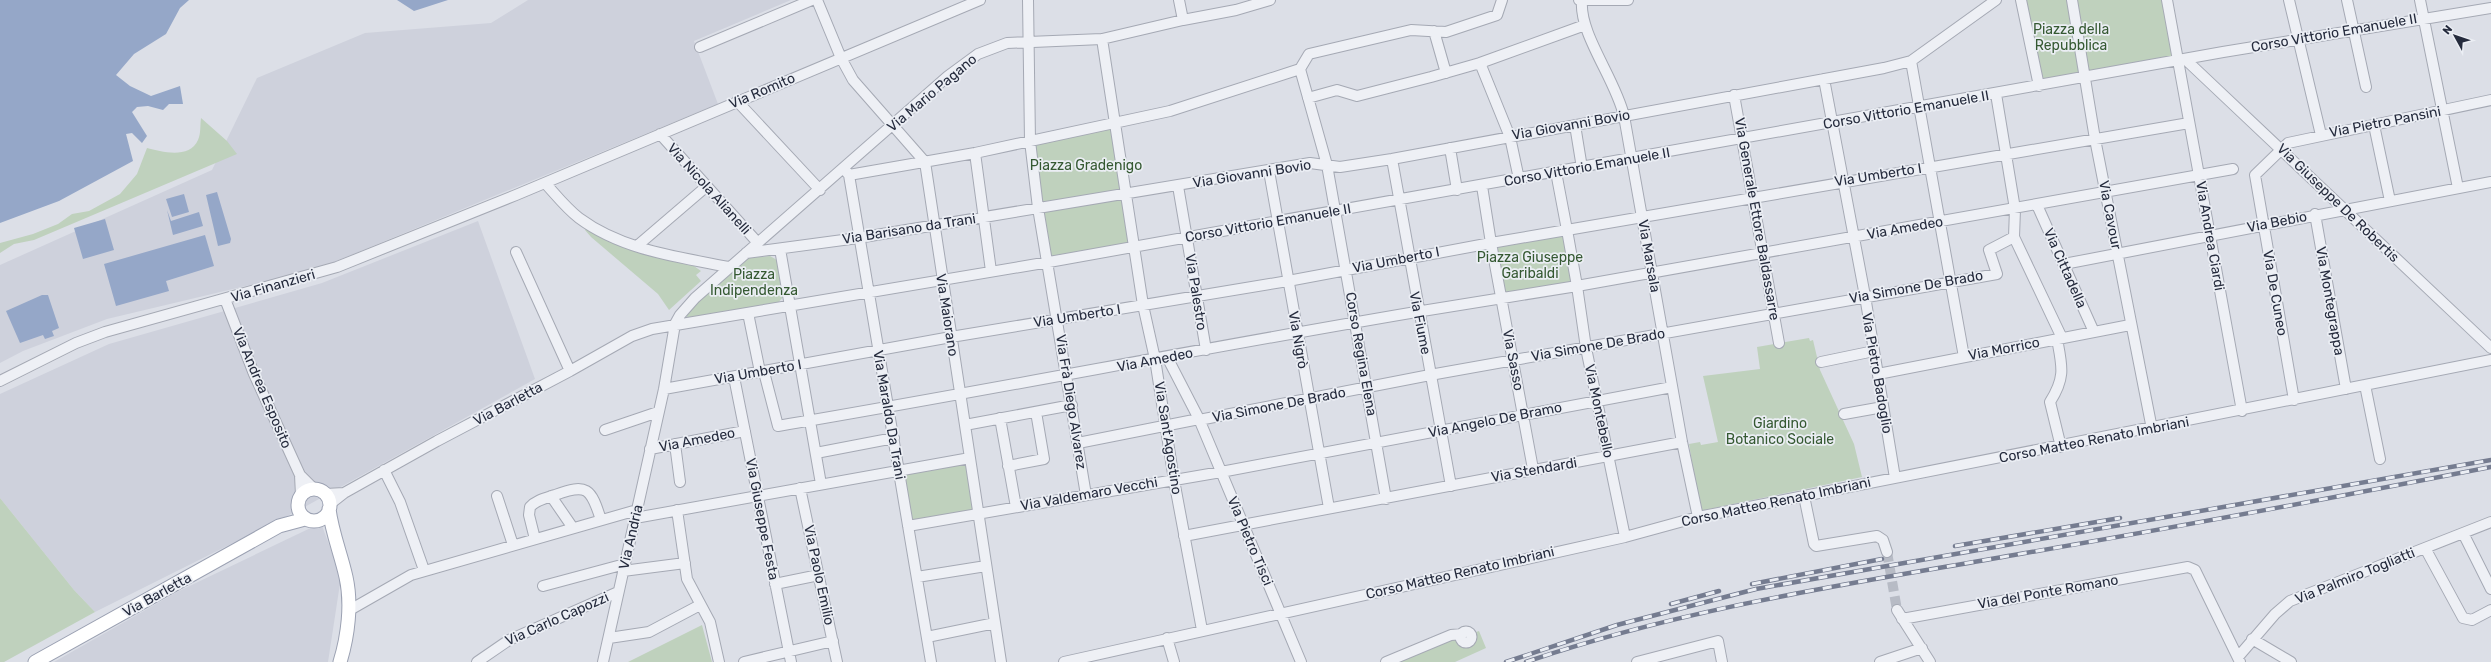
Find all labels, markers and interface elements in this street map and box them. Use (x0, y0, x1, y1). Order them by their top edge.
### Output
street label: Corso Vittorio Emanuele II (2250, 10, 2418, 56)
north arrow (2435, 16, 2475, 56)
park label: Piazza della Repubblica (2033, 21, 2109, 54)
text: N (2440, 23, 2455, 37)
street label: Via Mario Pagano (884, 51, 980, 135)
street label: Via Romito (726, 69, 798, 113)
street label: Corso Vittorio Emanuele II (1822, 87, 1990, 133)
street label: Via Pietro Pansini (2328, 103, 2442, 141)
street label: Via Giovanni Bovio (1511, 106, 1631, 144)
street label: Via Generale Ettore Baldassarre (1731, 116, 1783, 322)
street label: Via Nicola Alianelli (663, 140, 755, 238)
street label: Via Giuseppe De Robertis (2273, 140, 2403, 266)
street label: Corso Vittorio Emanuele II (1503, 144, 1671, 190)
street label: Via Giovanni Bovio (1192, 156, 1312, 192)
park label: Piazza Gradenigo (1030, 157, 1142, 174)
street label: Via Umberto I (1833, 160, 1923, 190)
street label: Via Cavour (2095, 179, 2125, 252)
street label: Via Andrea Ciardi (2192, 180, 2228, 292)
street label: Corso Vittorio Emanuele II (1184, 200, 1352, 246)
street label: Via Bebio (2246, 208, 2308, 236)
street label: Via Barisano da Trani (841, 210, 977, 248)
street label: Via Amedeo (1866, 213, 1944, 243)
street label: Via Marsala (1634, 218, 1664, 294)
street label: Via Cittadella (2040, 225, 2090, 311)
street label: Via Umberto I (1351, 243, 1441, 277)
street label: Via Montegrappa (2312, 245, 2348, 357)
park label: Piazza Giuseppe Garibaldi (1477, 249, 1583, 282)
street label: Via De Cuneo (2259, 249, 2291, 337)
street label: Via Palestro (1182, 252, 1210, 332)
street label: Via Finanzieri (229, 266, 317, 306)
park label: Piazza Indipendenza (710, 266, 798, 299)
street label: Via Simone De Brado (1848, 267, 1984, 307)
street label: Via Maiorano (932, 272, 962, 358)
street label: Via Fiume (1406, 290, 1434, 356)
street label: Corso Regina Elena (1342, 291, 1380, 417)
street label: Via Umberto I (1032, 301, 1122, 331)
street label: Via Nigrò (1285, 310, 1311, 370)
street label: Via Pietro Badoglio (1858, 311, 1896, 435)
street label: Via Andrea Esposito (229, 325, 295, 451)
street label: Via Simone De Brado (1530, 325, 1666, 365)
street label: Via Sasso (1499, 328, 1527, 392)
street label: Via Frà Diego Alvarez (1052, 333, 1090, 471)
street label: Via Morrico (1967, 334, 2041, 364)
street label: Via Amedeo (1115, 344, 1195, 376)
street label: Via Maraldo Da Trani (869, 349, 909, 481)
street label: Via Umberto I (713, 356, 803, 388)
street label: Via Montebello (1581, 363, 1617, 459)
street label: Via Barletta (470, 379, 546, 429)
street label: Via Sant'Agostino (1151, 380, 1185, 496)
street label: Via Simone De Brado (1211, 384, 1347, 426)
street label: Via Angelo De Bramo (1427, 399, 1563, 441)
street label: Corso Matteo Renato Imbriani (1998, 413, 2190, 467)
park label: Giardino Botanico Sociale (1726, 415, 1834, 448)
street label: Via Amedeo (657, 424, 737, 456)
street label: Via Stendardi (1490, 454, 1578, 486)
street label: Via Giuseppe Festa (742, 456, 782, 582)
street label: Via Valdemaro Vecchi (1019, 474, 1159, 514)
street label: Corso Matteo Renato Imbriani (1680, 474, 1872, 530)
street label: Via Pietro Tisci (1224, 494, 1276, 588)
street label: Via Andria (615, 503, 647, 571)
street label: Via Paolo Emilio (800, 523, 838, 627)
street label: Corso Matteo Renato Imbriani (1364, 543, 1556, 603)
street label: Via Palmiro Togliatti (2293, 544, 2417, 608)
street label: Via Barletta (120, 569, 194, 621)
street label: Via del Ponte Romano (1976, 571, 2120, 613)
street label: Via Carlo Capozzi (502, 588, 612, 650)

